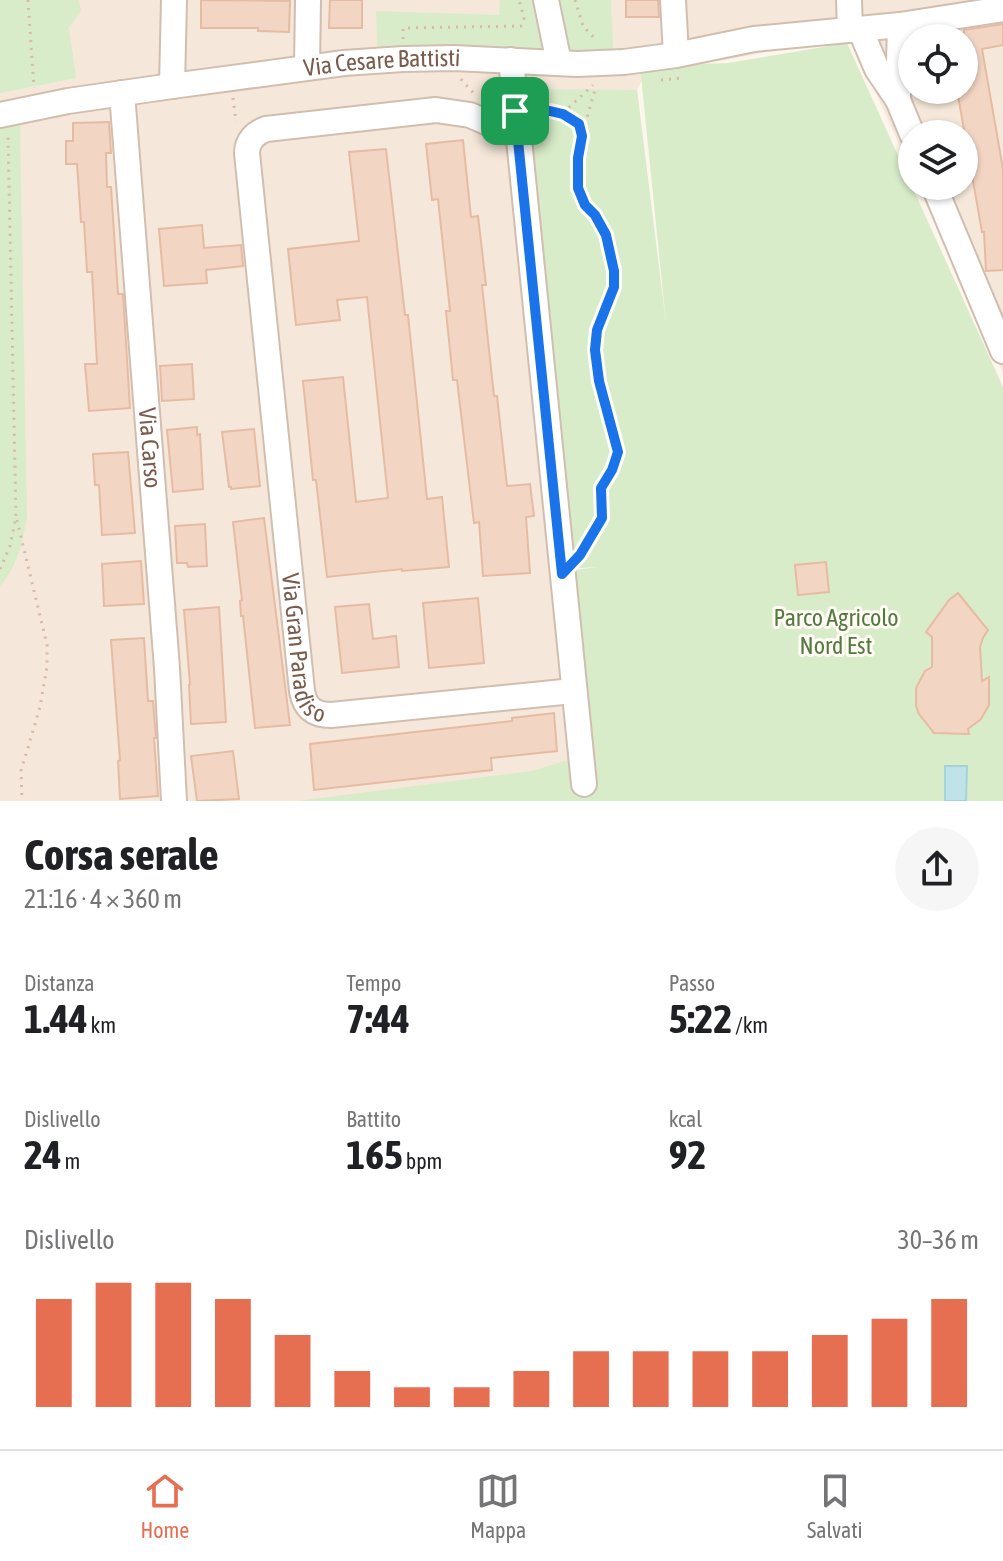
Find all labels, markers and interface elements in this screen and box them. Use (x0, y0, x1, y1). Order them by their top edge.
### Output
map controls (898, 24, 978, 200)
button: locate (898, 24, 978, 104)
street label: Via Cesare Battisti (302, 44, 461, 81)
pin (481, 77, 549, 145)
icon: arrive (493, 89, 537, 133)
button: layers (898, 120, 978, 200)
street label: Via Carso (134, 407, 167, 489)
street label: Via Gran Paradiso (277, 572, 329, 728)
park label: Parco Agricolo Nord Est (773, 604, 899, 659)
button: share (895, 827, 979, 911)
text: Corsa serale (24, 829, 219, 879)
text: 21:16 · 4 × 360 m (24, 884, 182, 914)
text: Distanza (24, 970, 95, 996)
text: Tempo (346, 970, 401, 996)
text: Passo (669, 970, 715, 996)
text: 1.44 (24, 996, 88, 1041)
text: 7:44 (346, 996, 410, 1041)
text: 5:22 (669, 996, 732, 1041)
text: km (88, 1012, 116, 1038)
text: /km (732, 1012, 768, 1038)
text: Dislivello (24, 1106, 101, 1132)
text: Battito (346, 1106, 401, 1132)
text: kcal (669, 1106, 702, 1132)
text: 24 (24, 1132, 62, 1177)
text: 165 (346, 1132, 403, 1177)
text: 92 (669, 1132, 706, 1177)
text: m (62, 1148, 80, 1174)
text: bpm (403, 1148, 442, 1174)
text: Dislivello (24, 1225, 115, 1255)
text: 30–36 m (897, 1225, 979, 1255)
tab: Home (140, 1469, 189, 1543)
tab: Mappa (470, 1469, 526, 1543)
tab: Salvati (807, 1469, 863, 1543)

